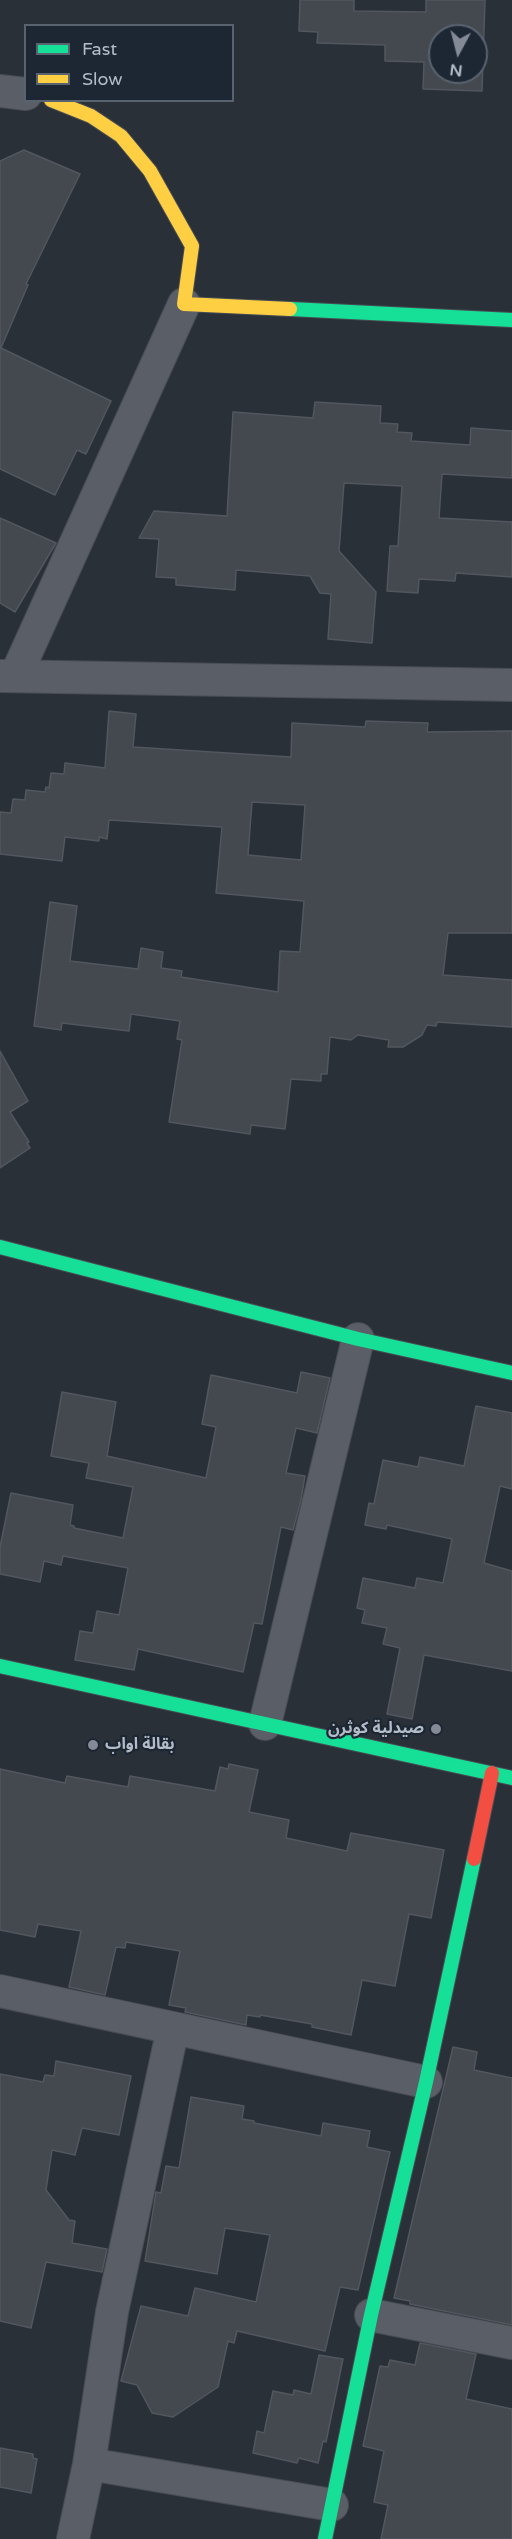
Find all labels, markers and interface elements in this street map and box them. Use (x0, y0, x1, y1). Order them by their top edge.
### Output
legend (24, 24, 234, 102)
north arrow (428, 24, 488, 84)
text: Fast (82, 38, 117, 60)
text: N (448, 59, 464, 81)
text: Slow (82, 68, 123, 90)
place label: صيدلية كوثرن (328, 1719, 424, 1739)
marker: صيدلية كوثرن (429, 1722, 443, 1736)
place label: بقالة اواب (105, 1735, 175, 1755)
marker: بقالة اواب (86, 1738, 100, 1752)

